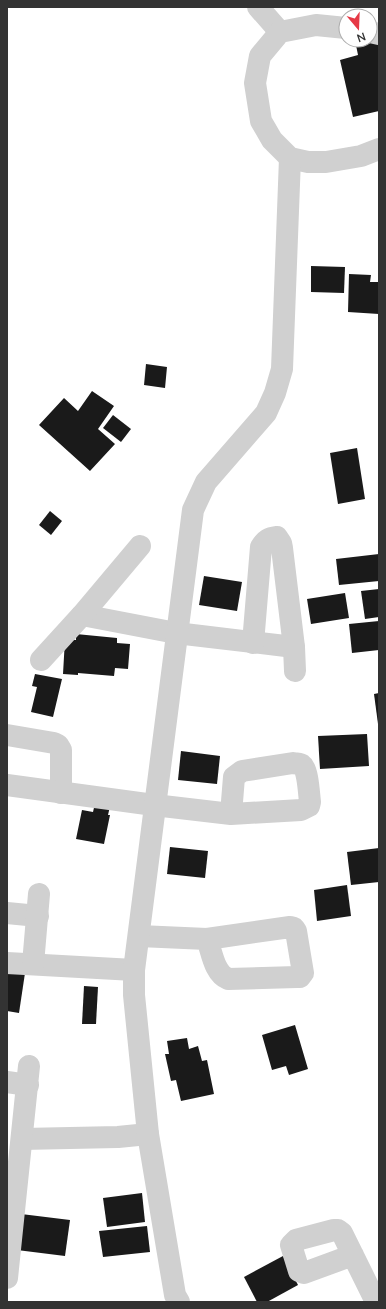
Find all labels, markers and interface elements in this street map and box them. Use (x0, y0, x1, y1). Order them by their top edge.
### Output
north arrow (338, 8, 378, 48)
text: N (355, 30, 368, 45)

